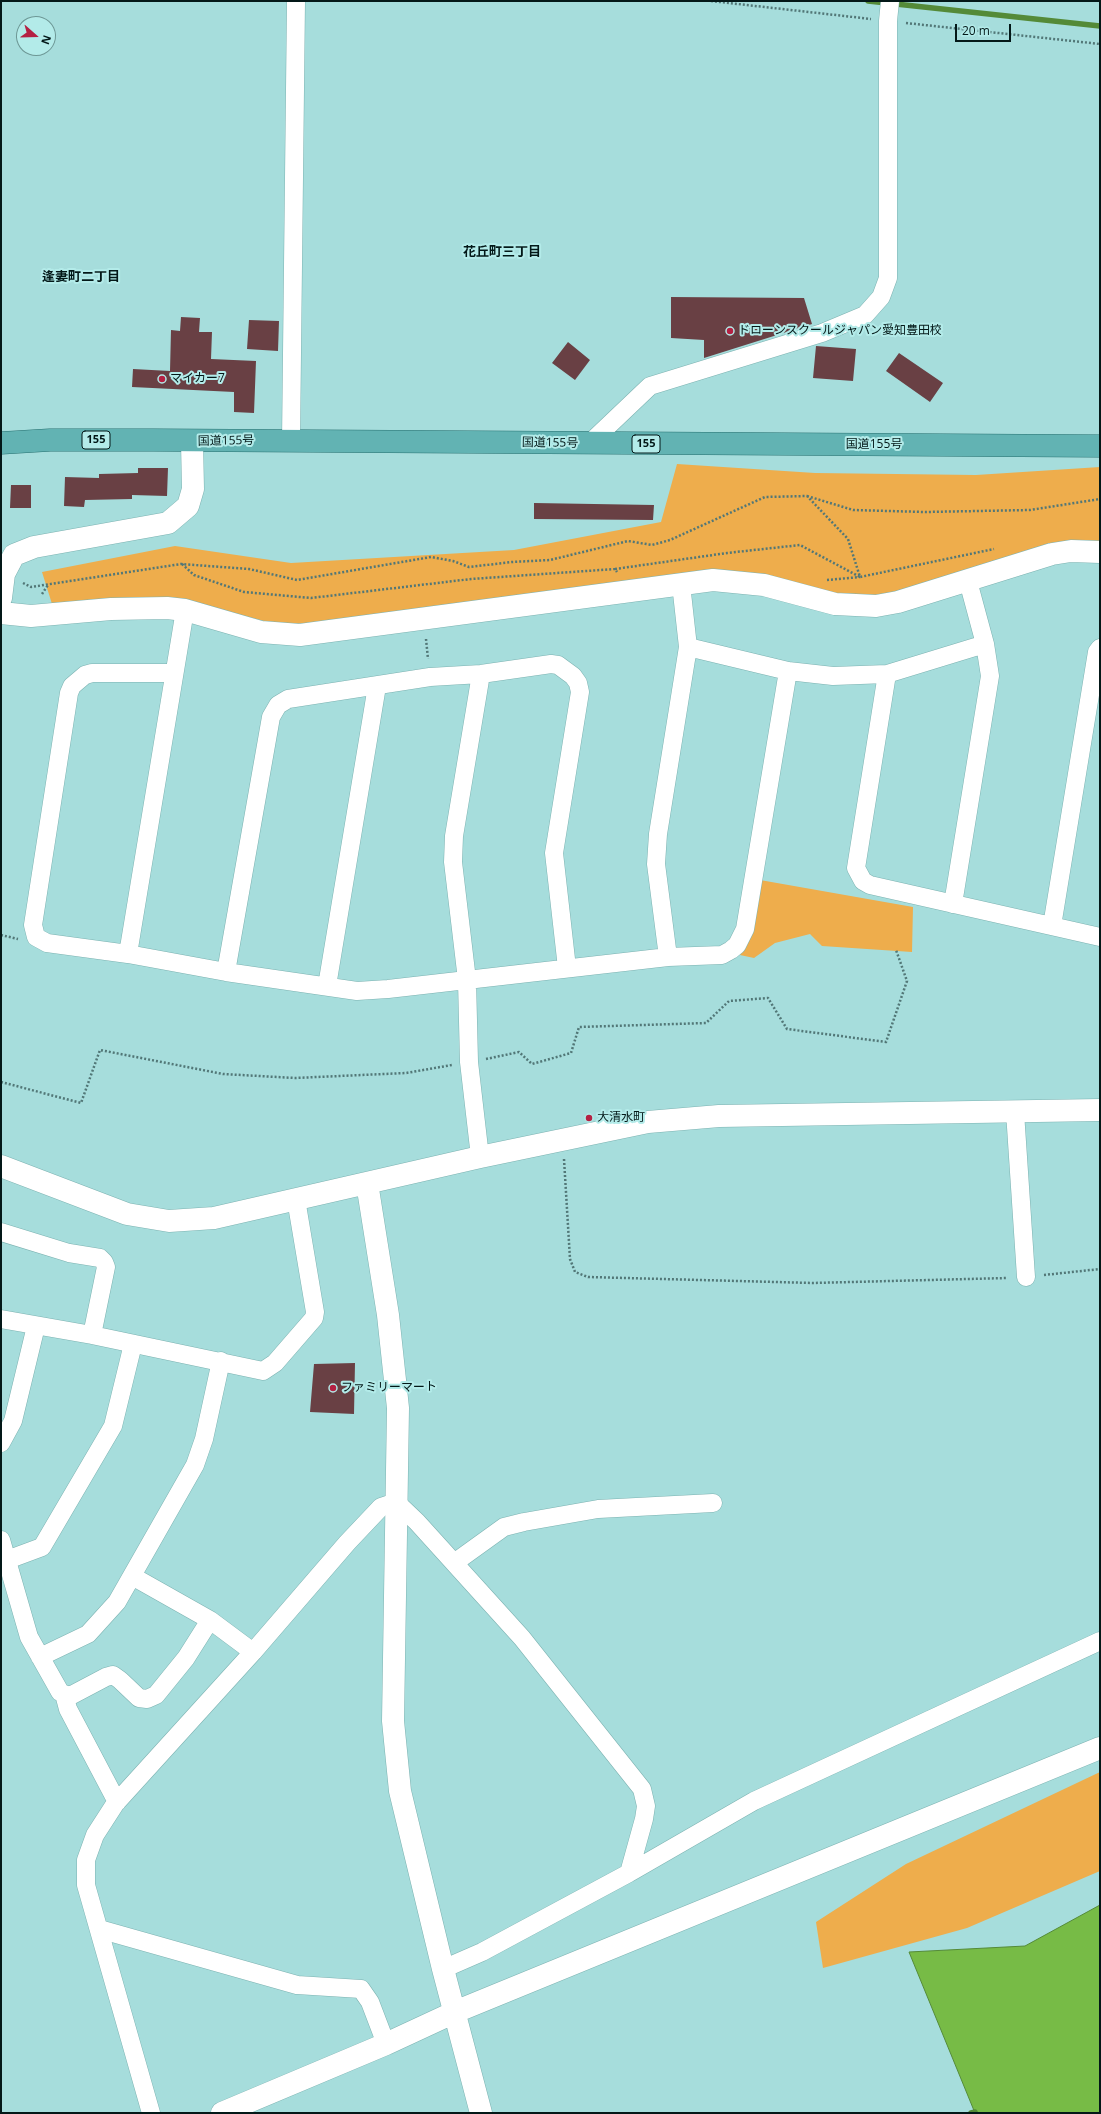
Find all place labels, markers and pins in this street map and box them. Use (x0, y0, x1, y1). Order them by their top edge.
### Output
place label: ドローンスクールジャパン愛知豊田校 (738, 324, 942, 338)
marker: ドローンスクールジャパン愛知豊田校 (725, 326, 735, 336)
place label: マイカー7 (170, 372, 225, 386)
marker: マイカー7 (157, 374, 167, 384)
place label: 大清水町 (597, 1111, 645, 1125)
marker: 大清水町 (584, 1113, 594, 1123)
place label: ファミリーマート (341, 1381, 437, 1395)
marker: ファミリーマート (328, 1383, 338, 1393)

